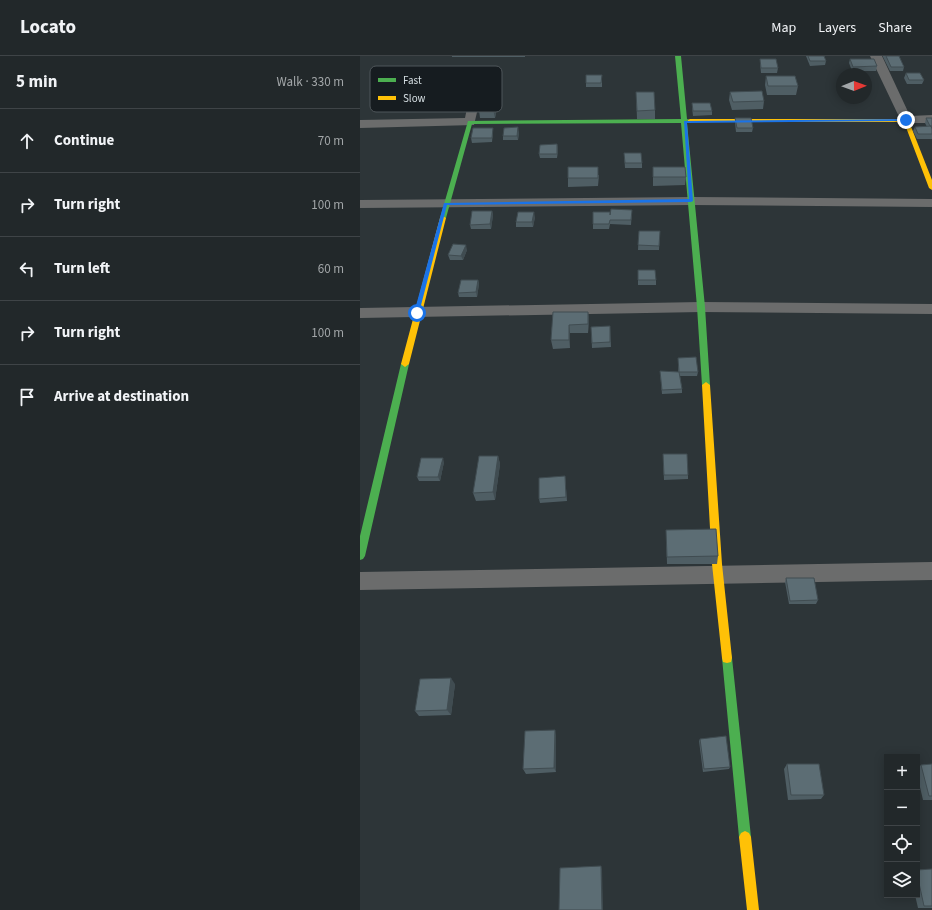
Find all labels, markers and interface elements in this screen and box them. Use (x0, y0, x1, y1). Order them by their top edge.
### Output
text: Locato (20, 14, 76, 41)
text: Map (771, 18, 796, 38)
text: Layers (818, 18, 856, 38)
text: Share (878, 18, 912, 38)
legend (370, 66, 502, 112)
north arrow (836, 68, 872, 104)
text: 5 min (16, 70, 57, 94)
text: Walk · 330 m (276, 73, 344, 91)
text: Fast (403, 73, 422, 88)
text: Slow (403, 91, 426, 106)
route end (897, 111, 915, 129)
icon: ahead (16, 130, 38, 152)
text: Continue (54, 130, 114, 151)
text: 70 m (318, 132, 344, 150)
icon: right (16, 194, 38, 216)
text: Turn right (54, 194, 120, 215)
text: 100 m (311, 196, 344, 214)
icon: left (16, 258, 38, 280)
text: Turn left (54, 258, 110, 279)
text: 60 m (318, 260, 344, 278)
route start (408, 304, 426, 322)
icon: right (16, 322, 38, 344)
text: Turn right (54, 322, 120, 343)
text: 100 m (311, 324, 344, 342)
icon: arrive (16, 386, 38, 408)
text: Arrive at destination (54, 386, 189, 407)
map controls (884, 754, 920, 898)
button: + (884, 754, 920, 790)
button: − (884, 790, 920, 826)
button: locate (884, 826, 920, 862)
button: layers (884, 862, 920, 898)

